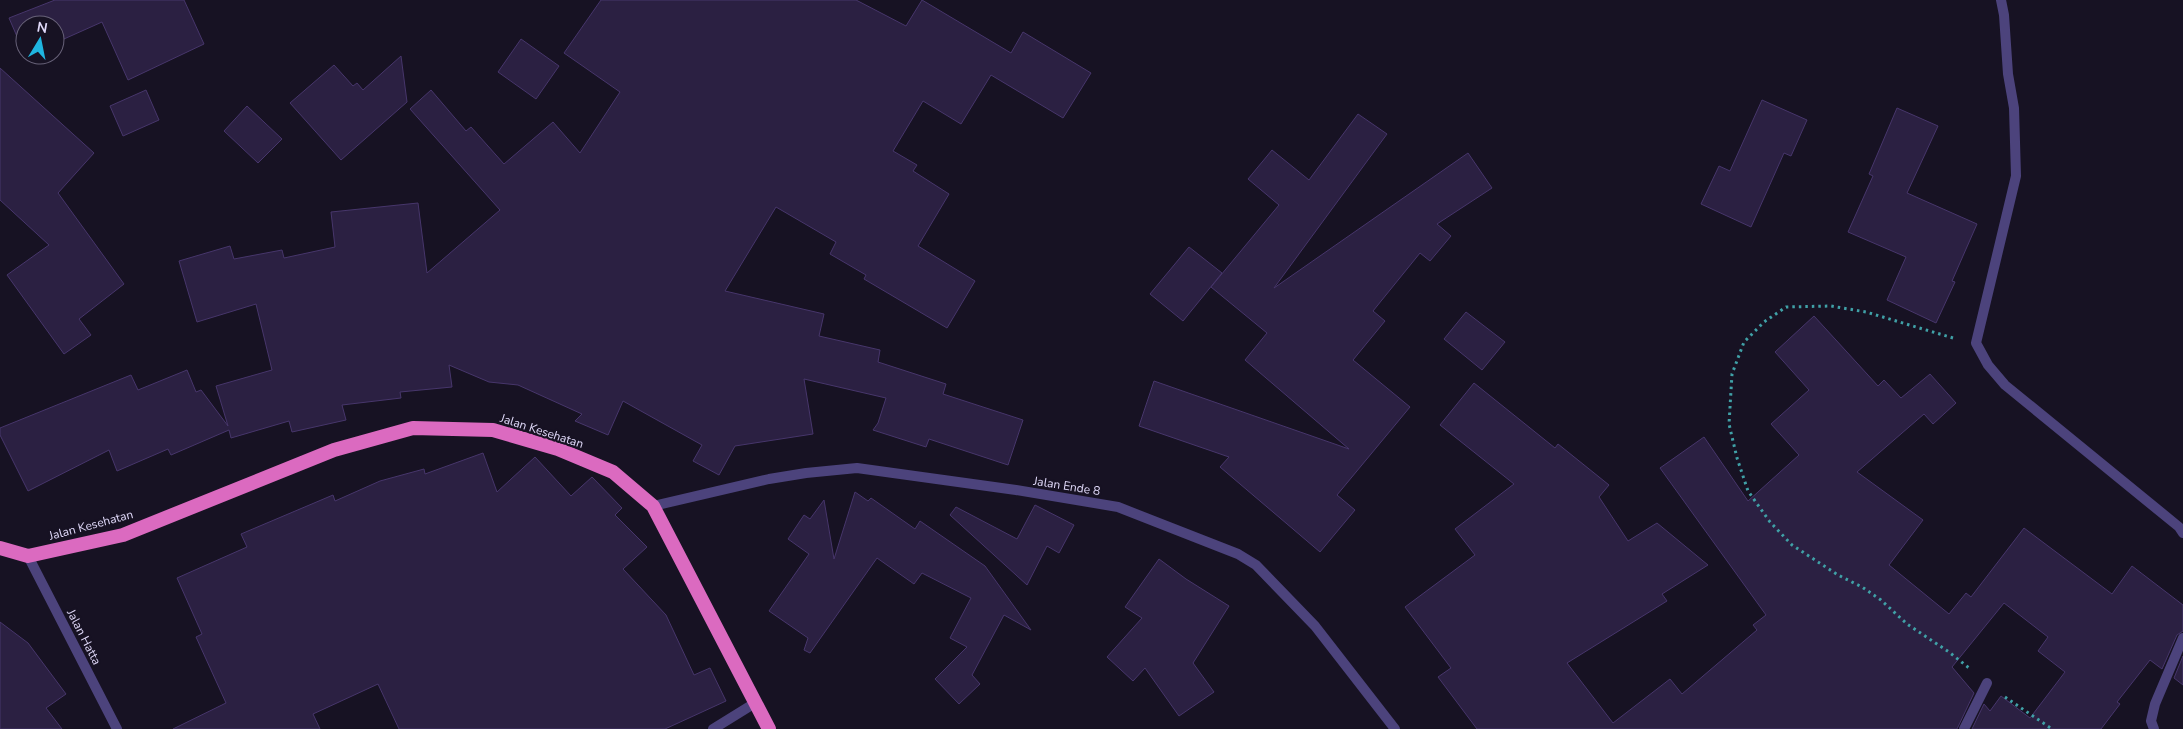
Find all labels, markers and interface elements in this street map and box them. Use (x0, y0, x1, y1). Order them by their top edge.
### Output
north arrow (15, 15, 65, 65)
text: N (35, 17, 49, 38)
street label: Jalan Kesehatan (497, 410, 586, 452)
street label: Jalan Ende 8 (1031, 473, 1102, 499)
street label: Jalan Kesehatan (46, 506, 135, 544)
street label: Jalan Hatta (63, 606, 105, 667)

